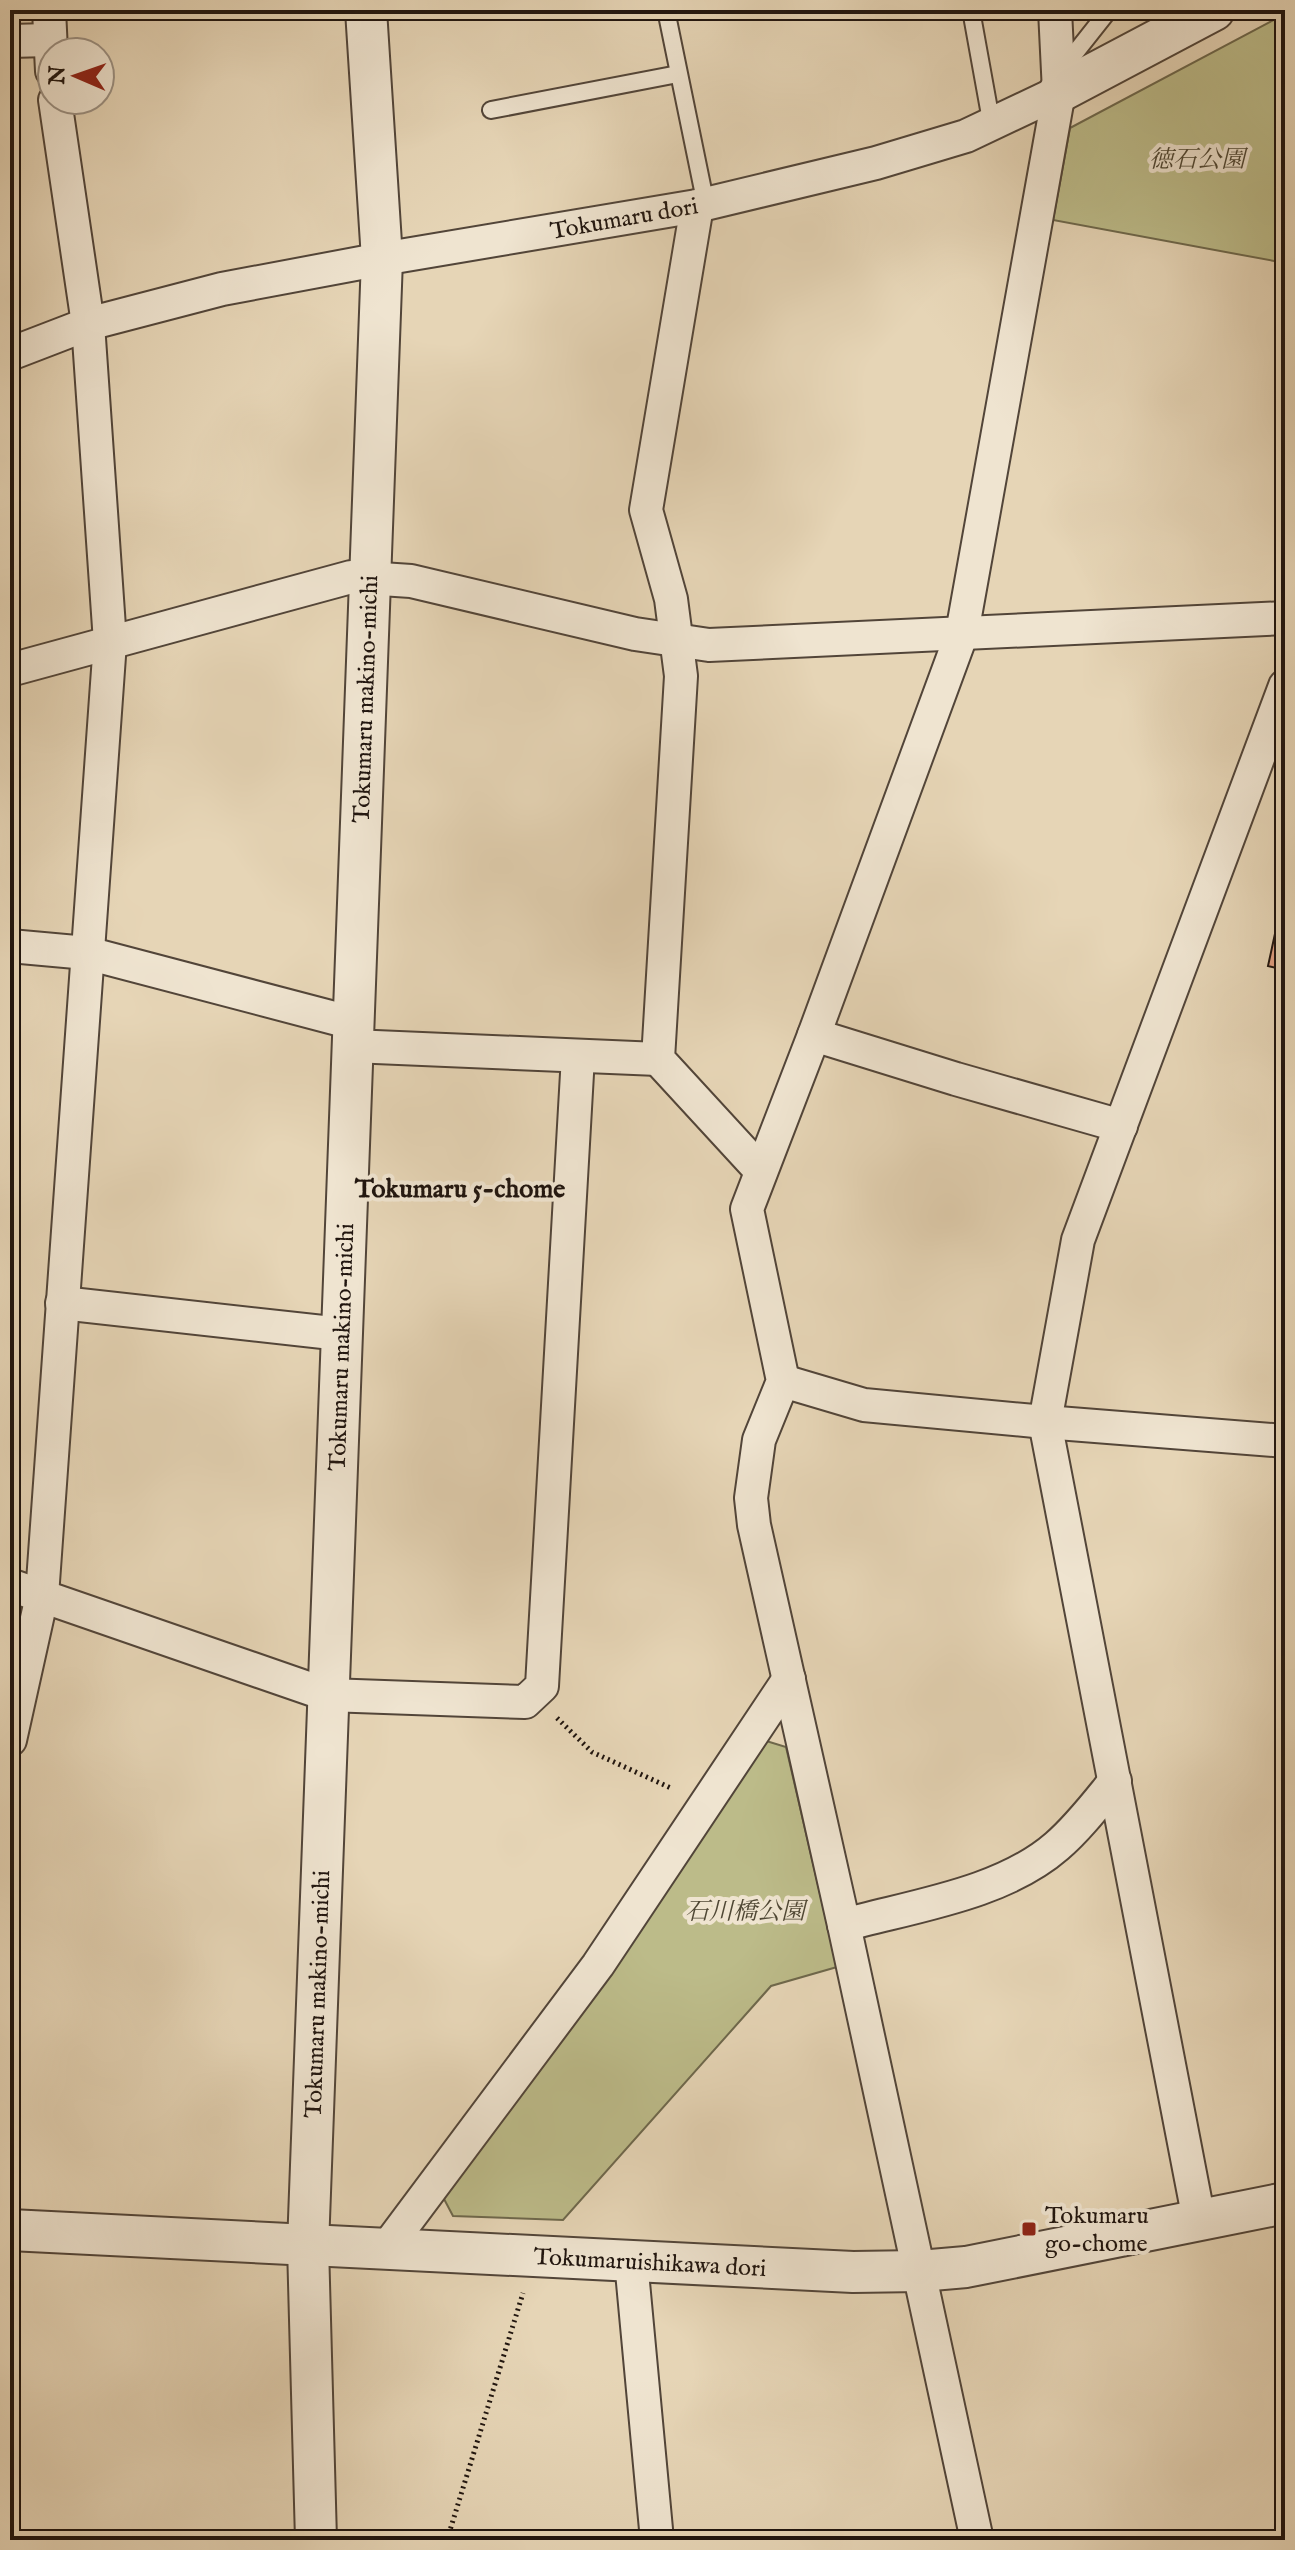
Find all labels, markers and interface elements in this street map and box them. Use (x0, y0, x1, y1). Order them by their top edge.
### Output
north arrow (36, 36, 116, 116)
text: N (44, 65, 72, 86)
park label: 徳石公園 (1149, 145, 1249, 176)
street label: Tokumaru dori (548, 191, 701, 248)
street label: Tokumaru makino-michi (347, 574, 386, 824)
district label: Tokumaru 5-chome (354, 1173, 565, 1206)
street label: Tokumaru makino-michi (323, 1222, 362, 1472)
street label: Tokumaru makino-michi (299, 1869, 338, 2119)
park label: 石川橋公園 (685, 1897, 809, 1928)
place label: Tokumaru go-chome (1045, 2201, 1149, 2260)
marker: Tokumaru go-chome (1020, 2220, 1038, 2238)
street label: Tokumaruishikawa dori (533, 2242, 767, 2285)

